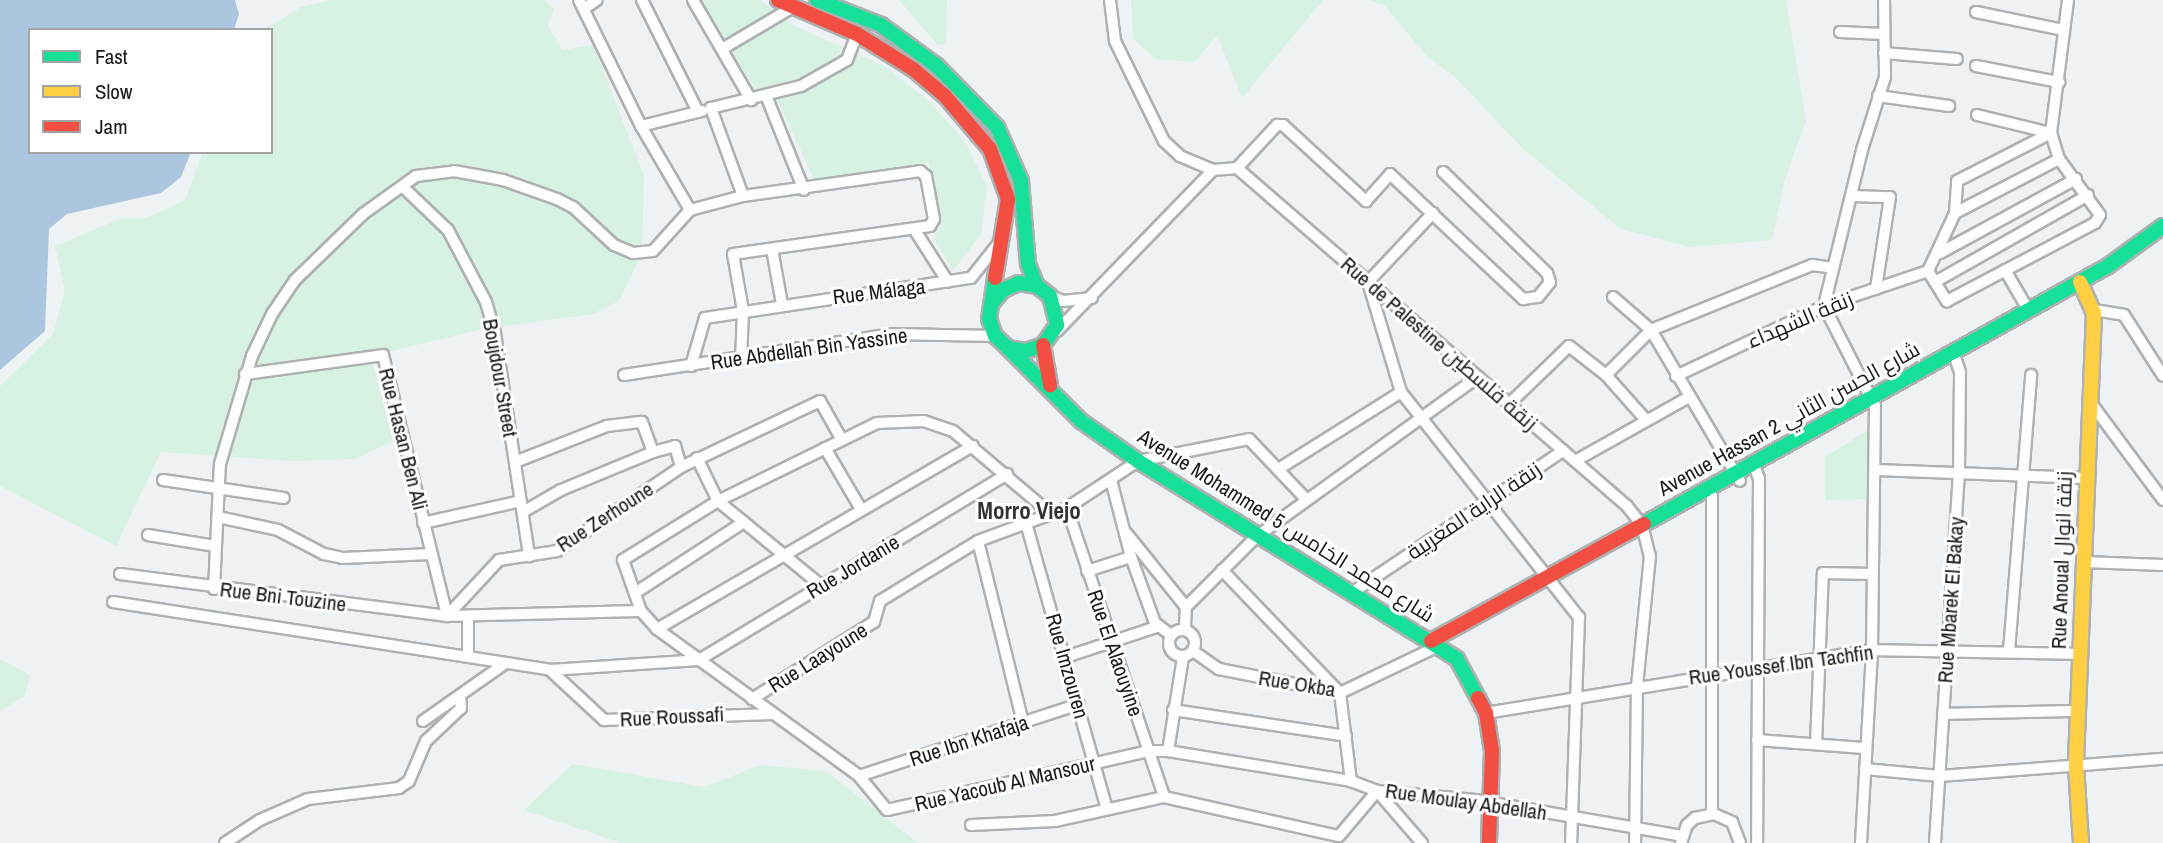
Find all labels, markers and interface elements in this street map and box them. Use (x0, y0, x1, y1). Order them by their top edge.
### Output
legend (28, 28, 273, 154)
text: Fast (95, 42, 128, 71)
text: Slow (95, 77, 132, 106)
text: Jam (95, 112, 128, 141)
street label: Rue de Palestine زنقة فلسطين (1336, 252, 1542, 436)
street label: Rue Málaga (831, 274, 927, 310)
street label: زنقة الشهداء (1743, 286, 1857, 354)
street label: Boujdour Street (477, 317, 523, 439)
street label: Rue Abdellah Bin Yassine (708, 323, 910, 375)
street label: Avenue Hassan 2 شارع الحسن الثاني (1654, 336, 1924, 502)
street label: Rue Hasan Ben Ali (373, 365, 433, 513)
street label: Avenue Mohammed 5 شارع محمد الخامس (1133, 424, 1439, 628)
street label: زنقة الراية المغربية (1402, 457, 1546, 565)
street label: Rue Anoual زنقة انوال (2046, 470, 2078, 650)
street label: Rue Zerhoune (552, 476, 658, 558)
district label: Morro Viejo (977, 497, 1081, 525)
street label: Rue Mbarek El Bakay (1933, 516, 1969, 684)
street label: Rue Jordanie (802, 530, 904, 604)
street label: Rue Bni Touzine (218, 577, 348, 617)
street label: Rue El Alaouyine (1081, 586, 1149, 720)
street label: Rue Imzouren (1040, 611, 1094, 721)
street label: Rue Laayoune (764, 618, 872, 698)
street label: Rue Youssef Ibn Tachfin (1687, 640, 1875, 690)
street label: Rue Okba (1257, 665, 1337, 703)
street label: Rue Roussafi (619, 702, 725, 732)
street label: Rue Ibn Khafaja (906, 710, 1032, 772)
street label: Rue Yacoub Al Mansour (912, 751, 1098, 817)
street label: Rue Moulay Abdellah (1383, 778, 1549, 826)

